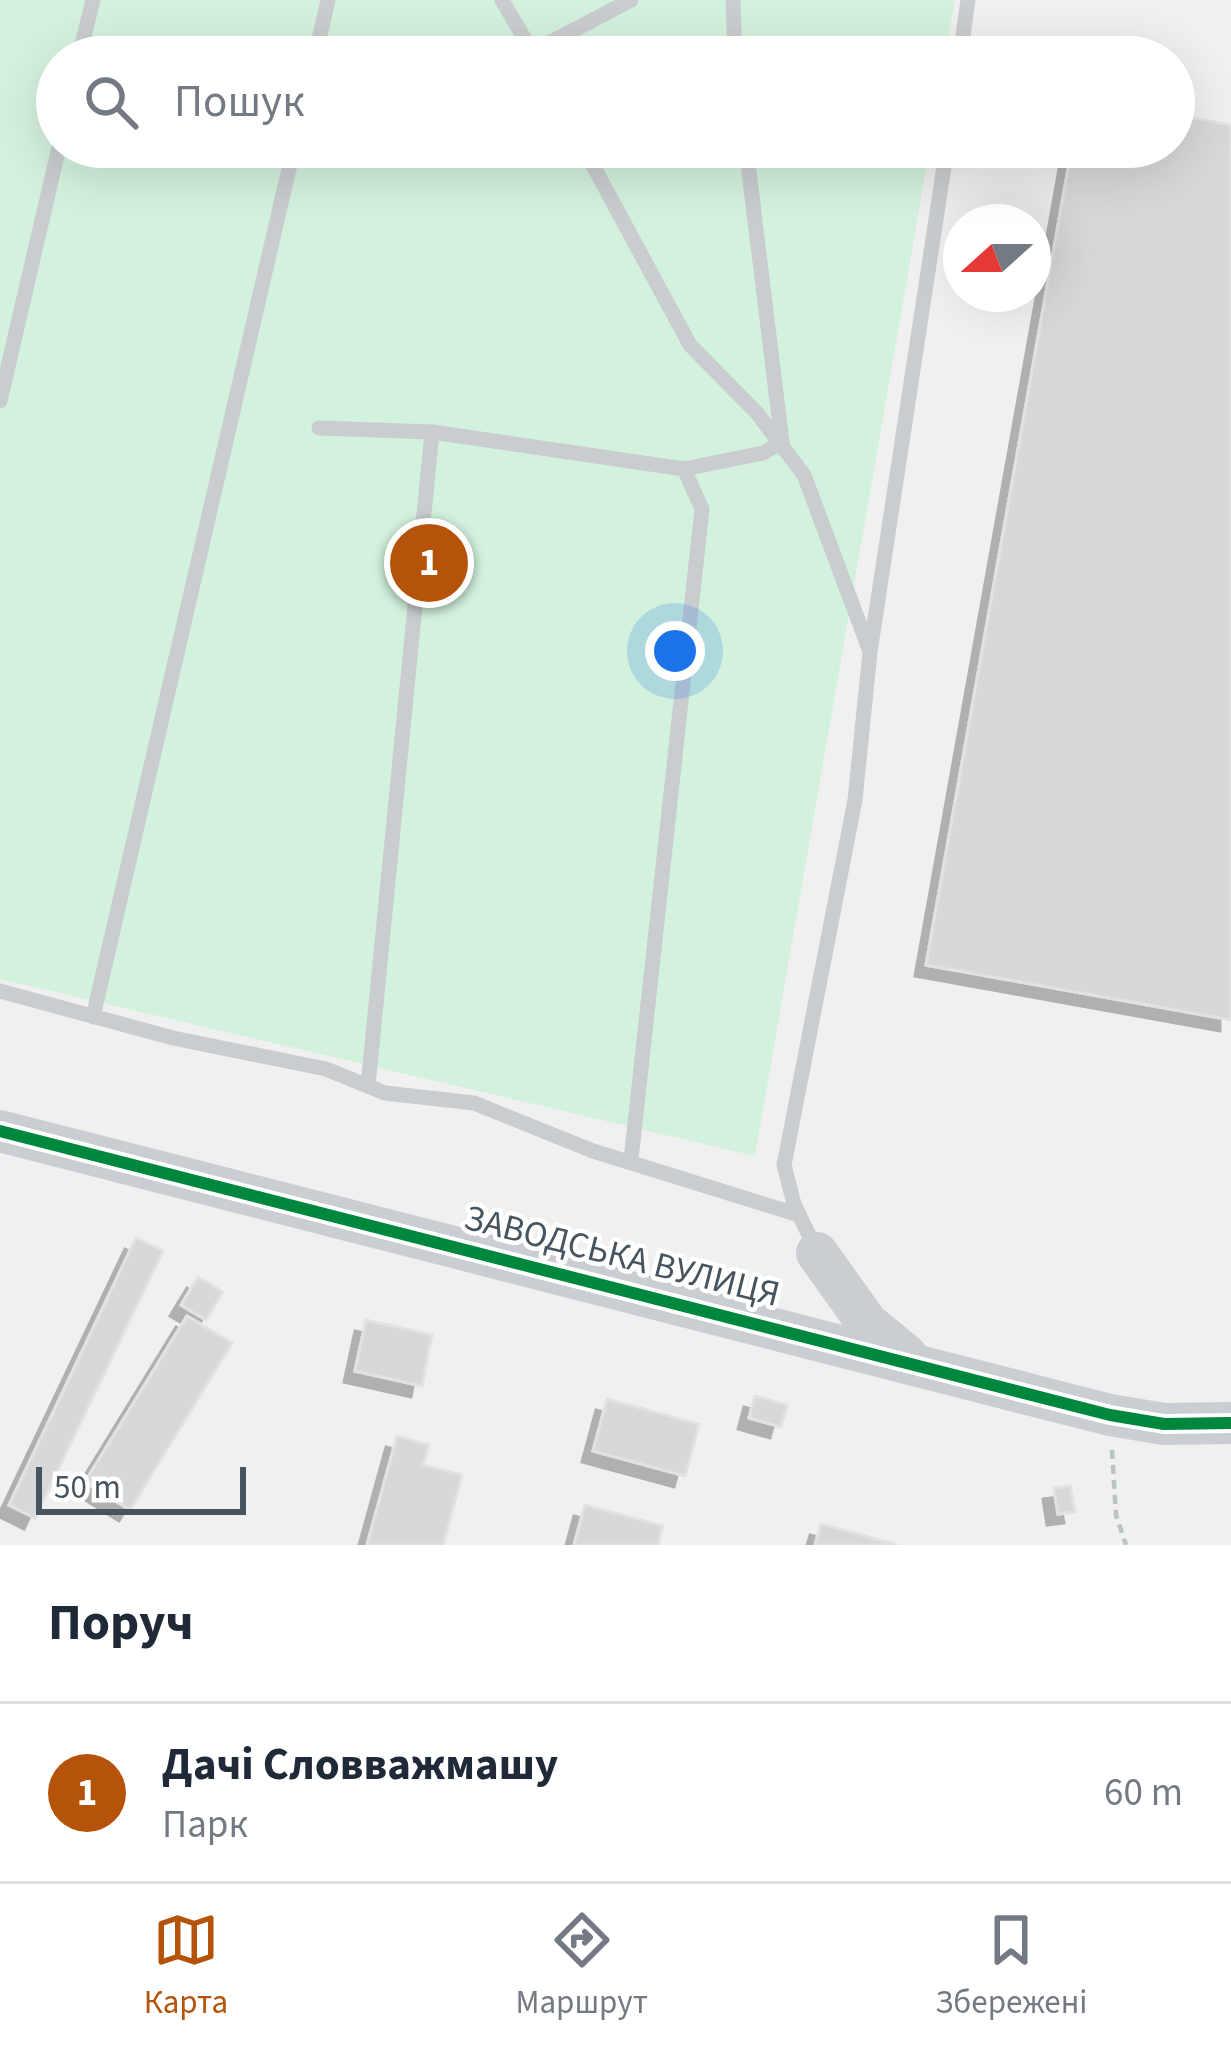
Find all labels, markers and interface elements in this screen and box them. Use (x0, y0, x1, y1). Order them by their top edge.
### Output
search box (36, 36, 1195, 168)
icon: search (78, 69, 144, 135)
text: Пошук (174, 70, 304, 134)
north arrow (943, 204, 1051, 312)
pin: 1 (390, 518, 468, 608)
your location (645, 621, 705, 681)
street label: ЗАВОДСЬКА ВУЛИЦЯ (459, 1192, 785, 1320)
scale bar (36, 1461, 246, 1514)
text: 50 m (54, 1464, 121, 1511)
text: Поруч (48, 1587, 194, 1659)
text: Дачі Словважмашу (162, 1733, 558, 1797)
text: 1 (77, 1765, 97, 1821)
text: 60 m (1104, 1765, 1183, 1821)
text: Парк (162, 1797, 248, 1853)
tab: Карта (144, 1907, 228, 2026)
tab: Маршрут (515, 1907, 648, 2026)
tab: Збережені (935, 1907, 1087, 2026)

